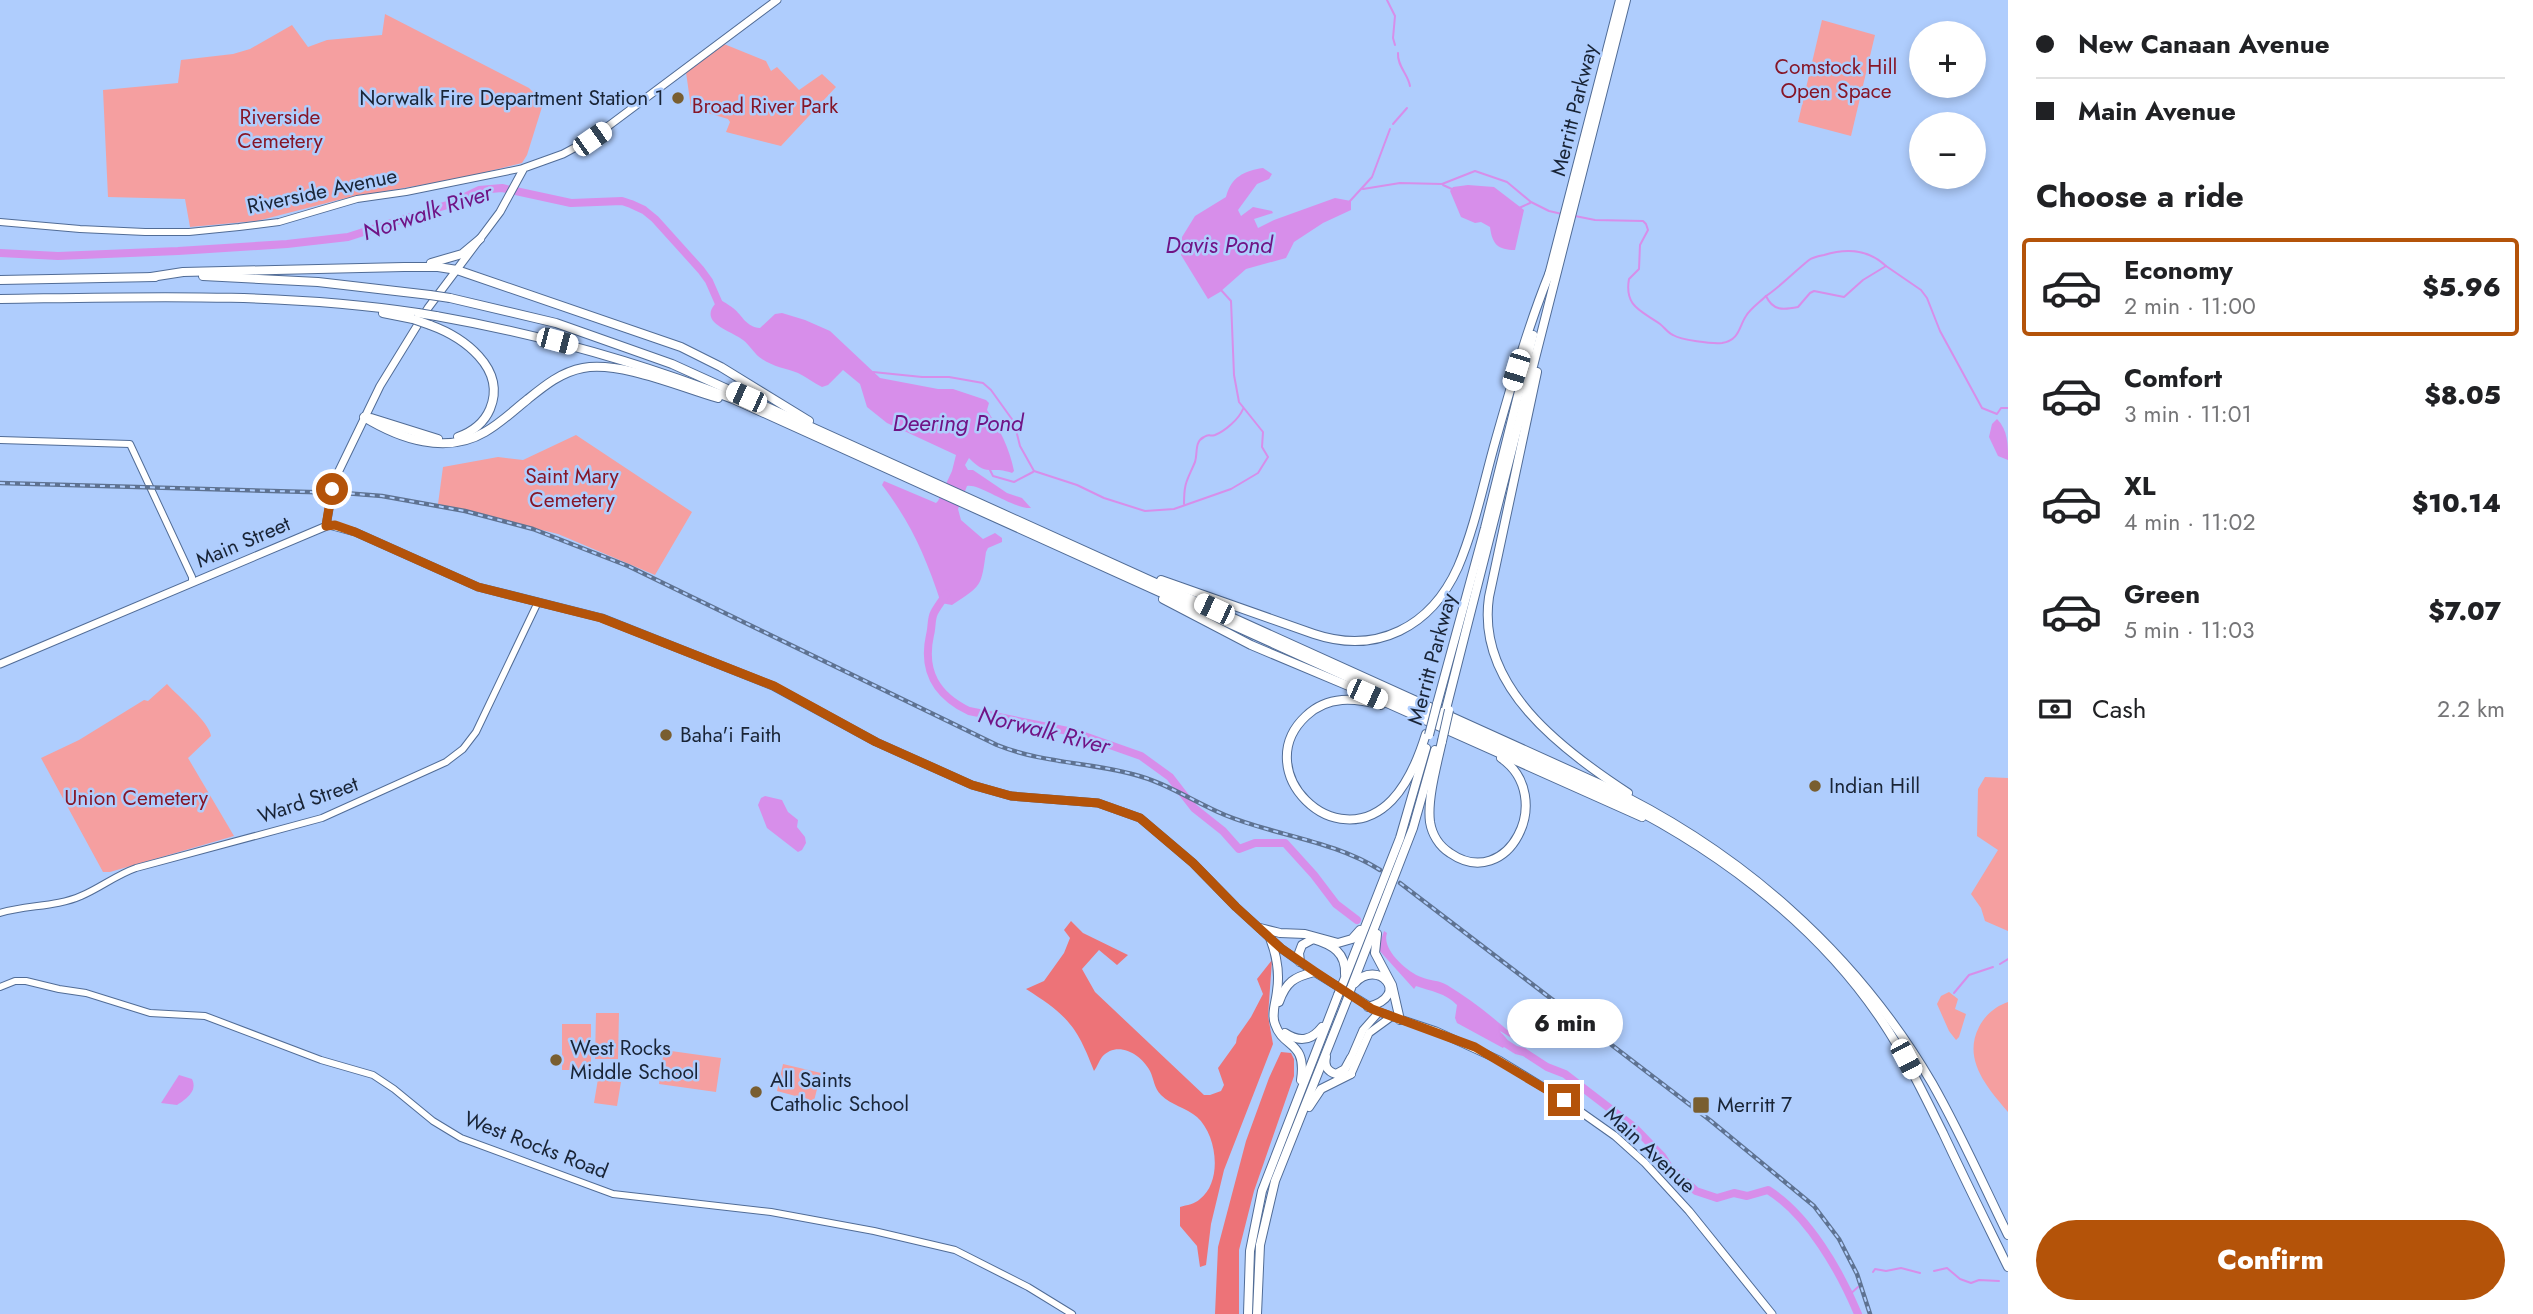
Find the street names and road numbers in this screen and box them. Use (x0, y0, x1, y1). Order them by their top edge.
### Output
street label: Merritt Parkway (1543, 40, 1605, 179)
street label: Riverside Avenue (244, 160, 400, 222)
street label: Main Street (191, 509, 295, 575)
street label: Merritt Parkway (1400, 589, 1464, 728)
street label: Ward Street (254, 769, 362, 831)
street label: Main Avenue (1598, 1100, 1703, 1200)
street label: West Rocks Road (460, 1104, 612, 1186)

